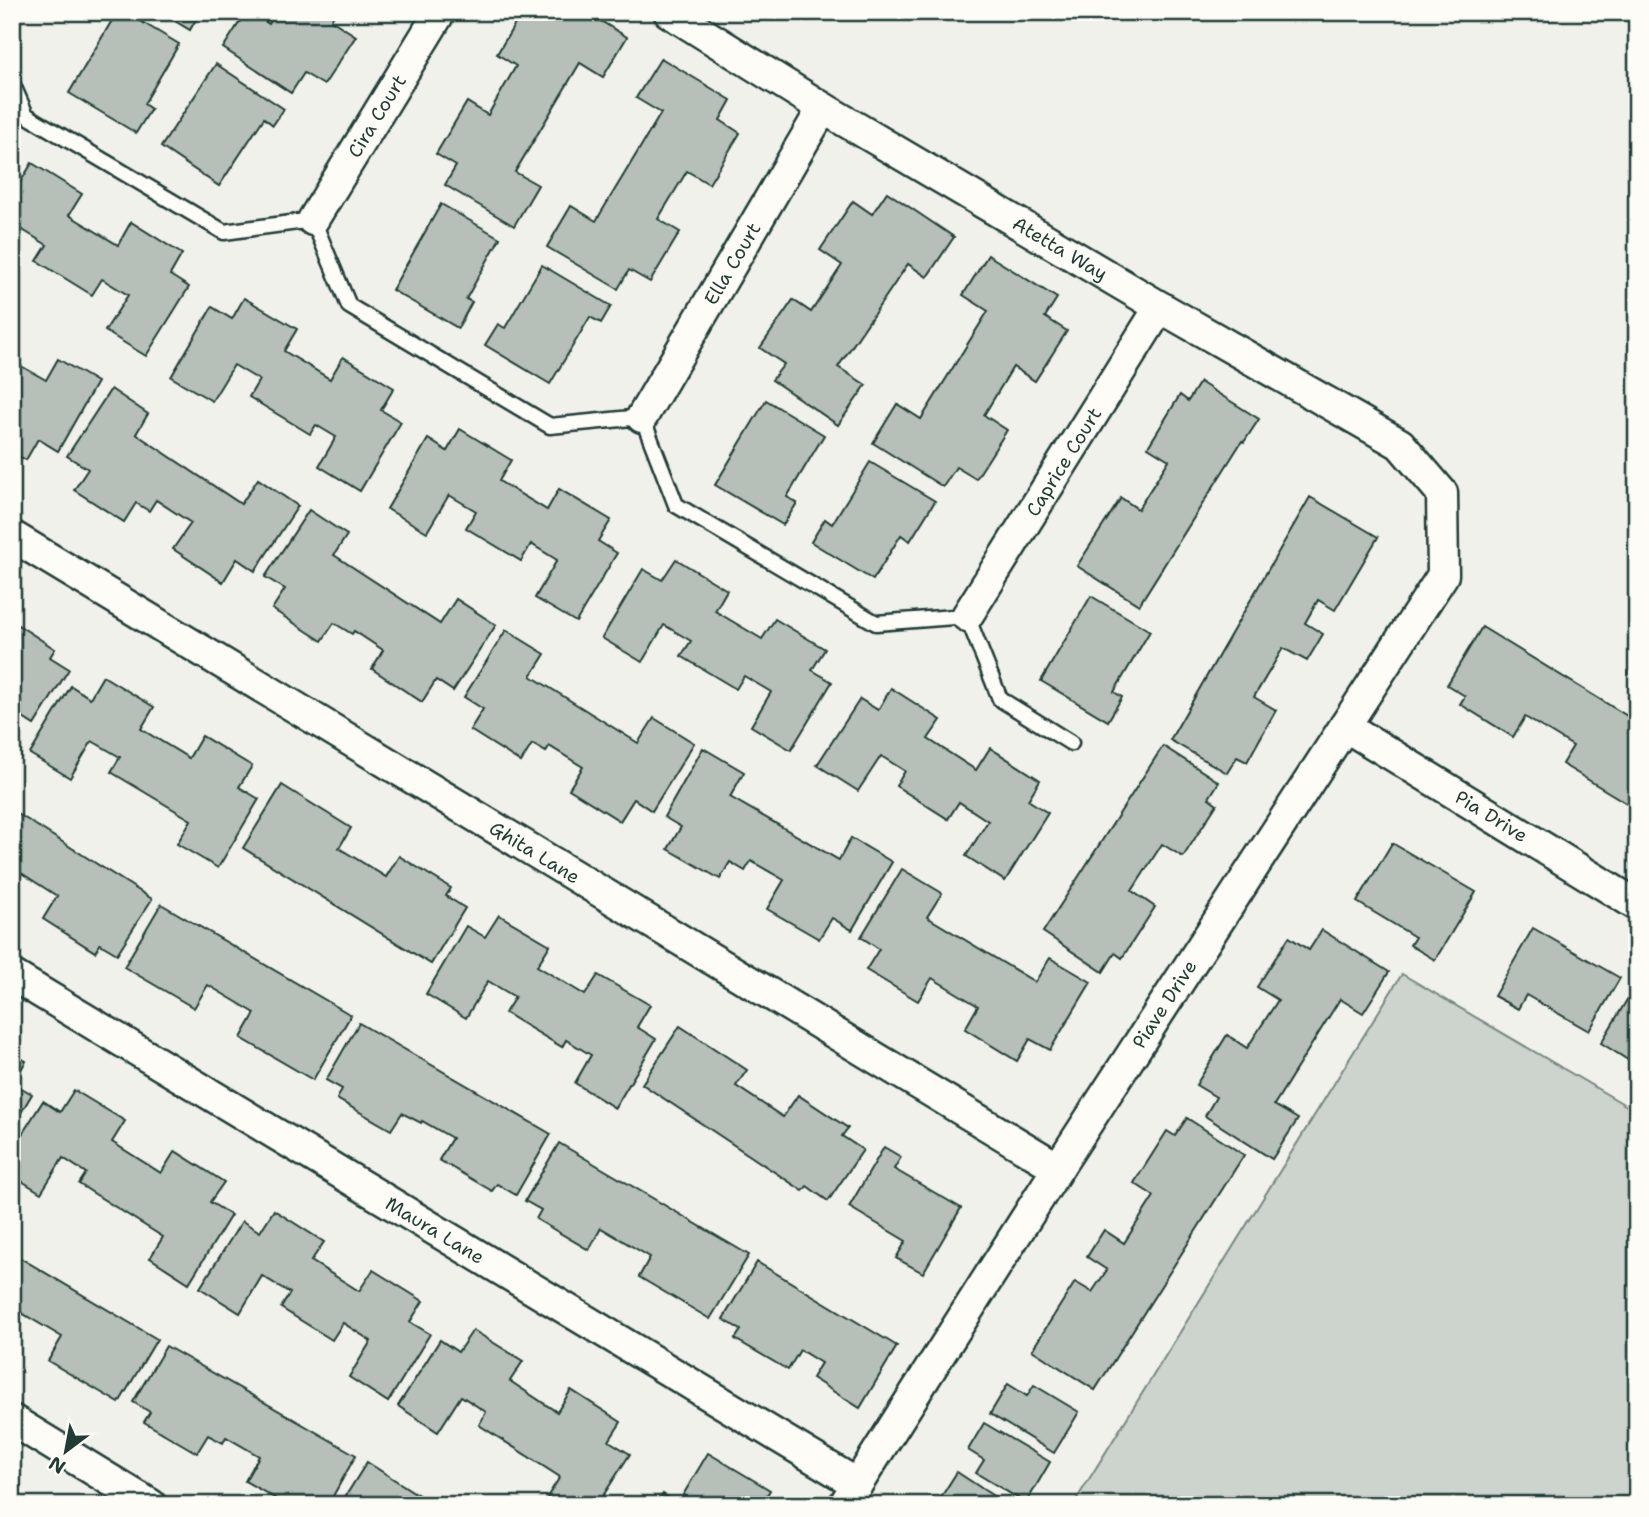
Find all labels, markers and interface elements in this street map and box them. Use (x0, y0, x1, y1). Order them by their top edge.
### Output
street label: Cira Court (342, 70, 412, 162)
street label: Atetta Way (1008, 211, 1112, 286)
street label: Ella Court (698, 218, 766, 309)
street label: Caprice Court (1020, 403, 1107, 521)
street label: Pia Drive (1450, 785, 1532, 848)
street label: Ghita Lane (485, 815, 585, 889)
street label: Piave Drive (1126, 955, 1202, 1053)
street label: Maura Lane (381, 1191, 489, 1270)
north arrow (32, 1416, 102, 1486)
text: N (44, 1450, 70, 1480)

